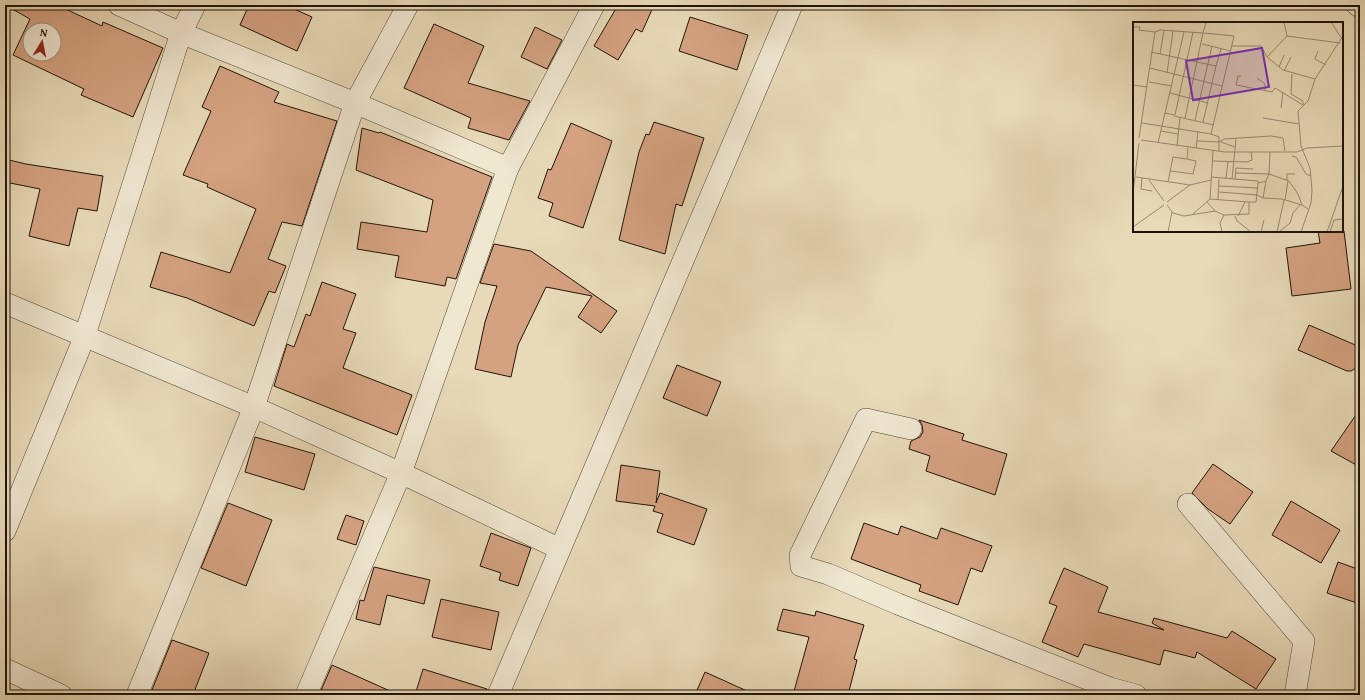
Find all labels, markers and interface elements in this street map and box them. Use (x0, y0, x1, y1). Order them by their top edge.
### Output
north arrow (22, 22, 62, 62)
inset map (1133, 22, 1343, 232)
text: N (39, 24, 49, 41)

